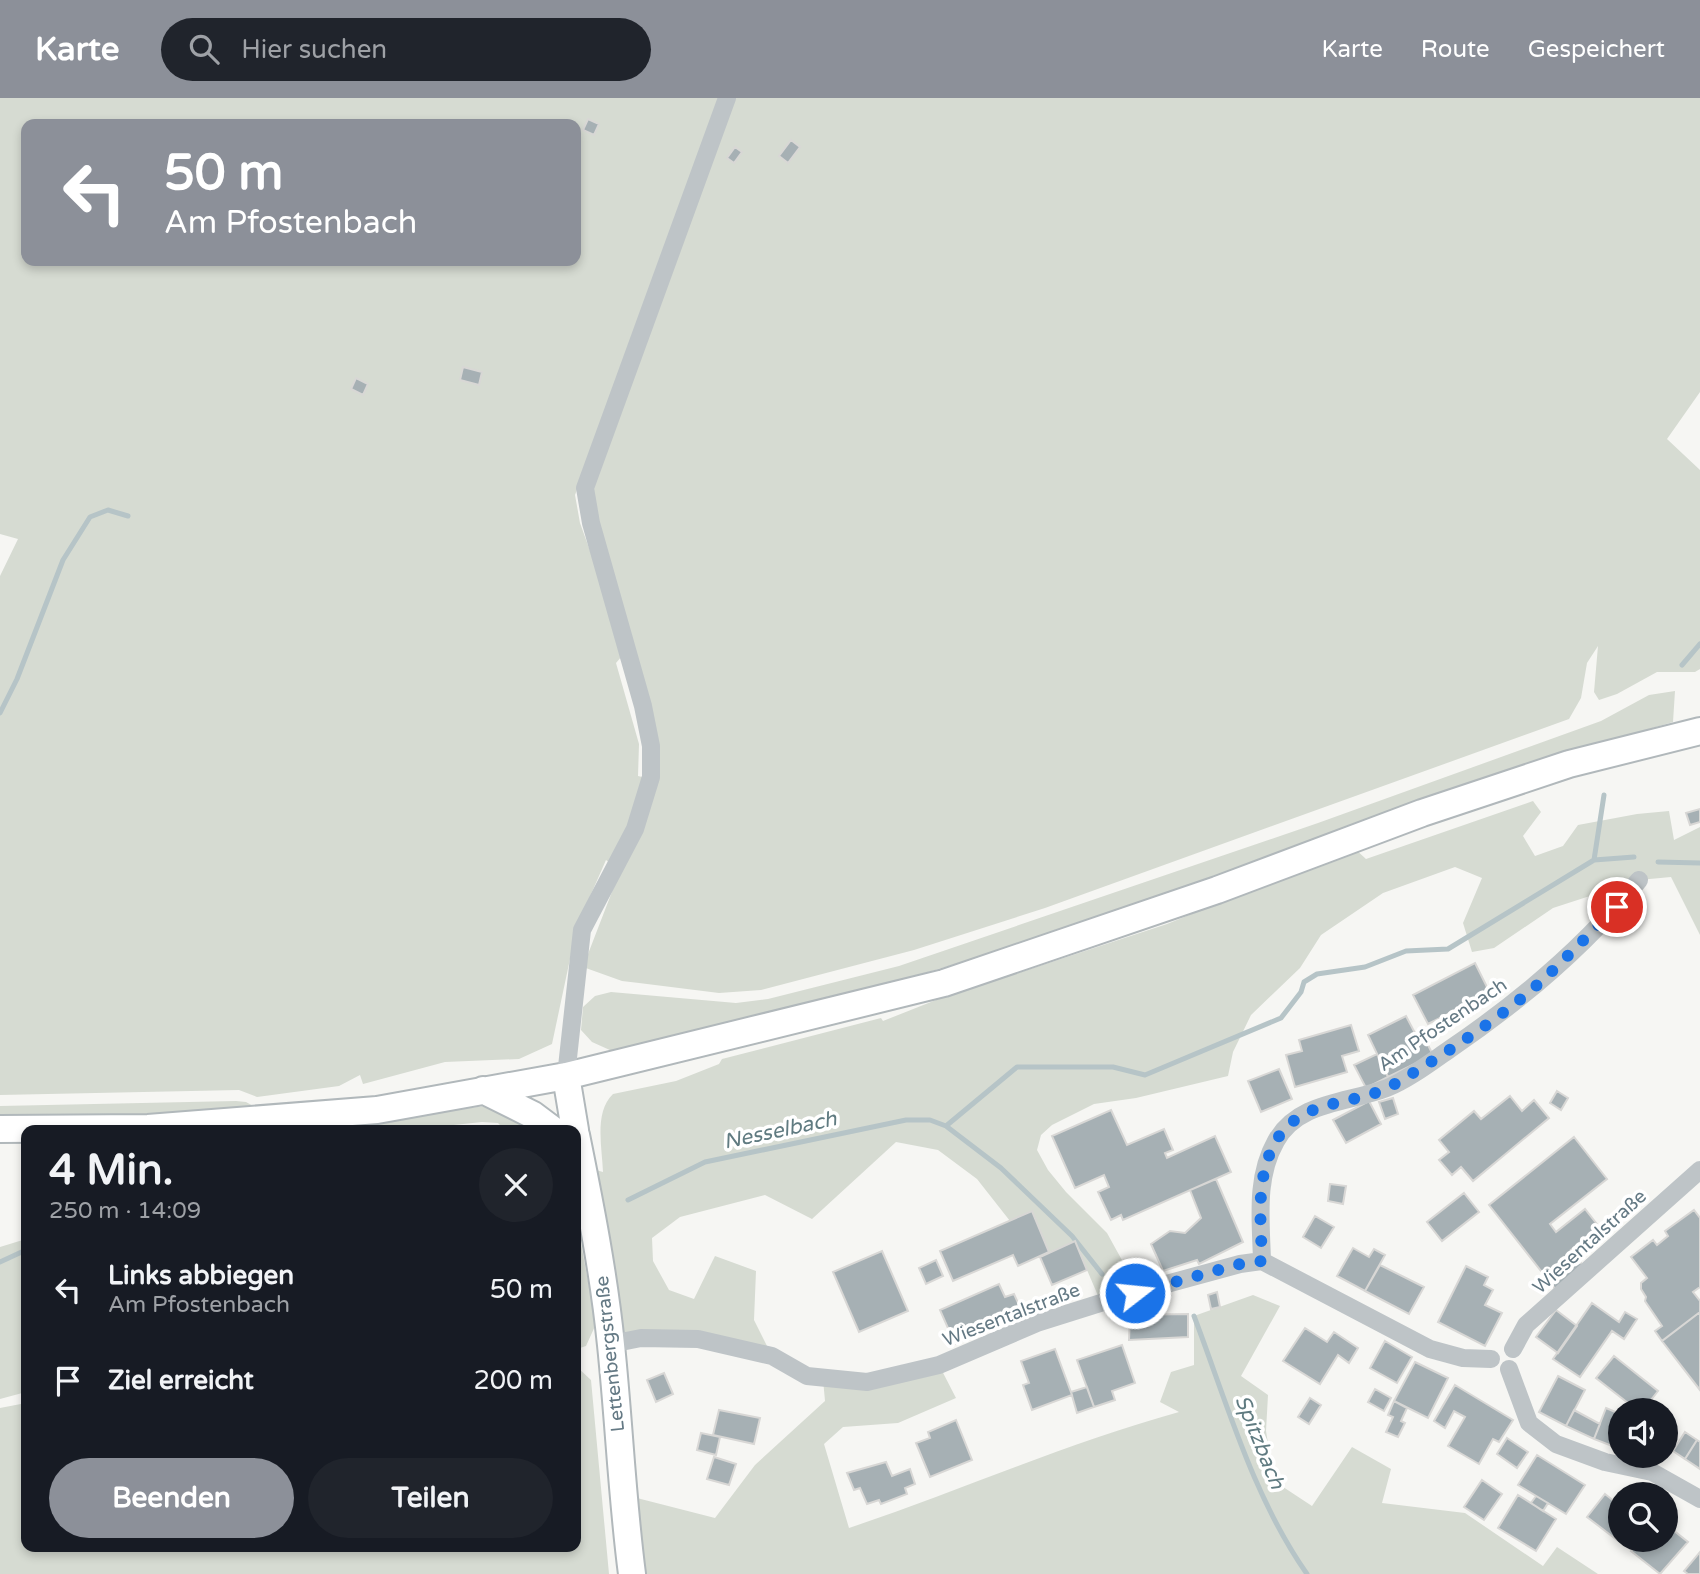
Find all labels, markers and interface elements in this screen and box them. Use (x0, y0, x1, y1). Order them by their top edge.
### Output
search box (161, 18, 651, 81)
text: Karte (35, 30, 119, 69)
icon: search (185, 30, 223, 68)
text: Hier suchen (241, 34, 387, 65)
text: Karte (1321, 35, 1383, 64)
text: Route (1421, 35, 1490, 64)
text: Gespeichert (1528, 35, 1665, 64)
text: 50 m (164, 144, 283, 203)
icon: left (49, 147, 140, 238)
text: Am Pfostenbach (164, 204, 417, 242)
pin (1587, 877, 1647, 937)
icon: arrive (1598, 888, 1636, 926)
street label: Am Pfostenbach (1374, 974, 1511, 1076)
water label: Nesselbach (721, 1106, 840, 1155)
text: 4 Min. (49, 1145, 173, 1196)
button: close (479, 1148, 553, 1222)
street label: Wiesentalstraße (1528, 1185, 1651, 1298)
text: 250 m · 14:09 (49, 1197, 201, 1225)
position arrow (1098, 1256, 1172, 1330)
text: Links abbiegen (108, 1260, 294, 1291)
icon: left (49, 1271, 87, 1309)
text: 50 m (490, 1274, 553, 1305)
street label: Lettenbergstraße (591, 1275, 629, 1433)
street label: Wiesentalstraße (940, 1279, 1083, 1351)
text: Am Pfostenbach (108, 1291, 290, 1319)
icon: arrive (49, 1362, 87, 1400)
text: Ziel erreicht (108, 1365, 254, 1396)
text: 200 m (473, 1365, 553, 1396)
water label: Spitzbach (1229, 1392, 1290, 1494)
map controls (1608, 1398, 1678, 1552)
button: sound (1608, 1398, 1678, 1468)
button: Beenden (49, 1458, 294, 1538)
button: Teilen (308, 1458, 553, 1538)
button: search (1608, 1482, 1678, 1552)

